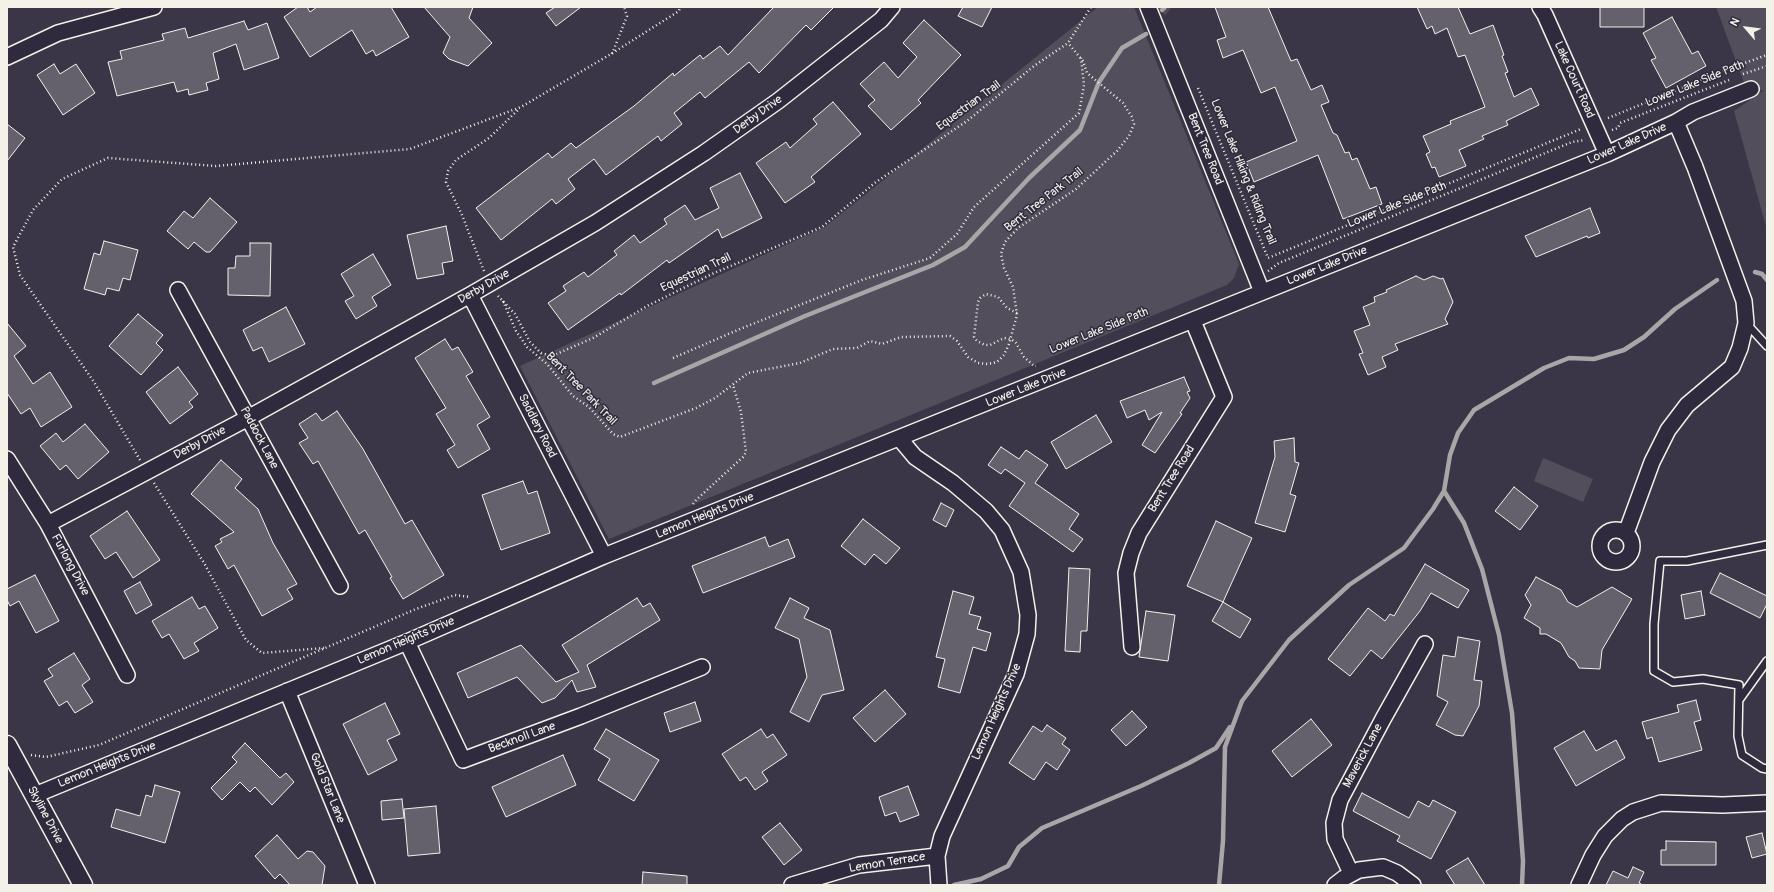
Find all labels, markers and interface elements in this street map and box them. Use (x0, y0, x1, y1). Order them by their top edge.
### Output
north arrow (1726, 8, 1766, 48)
text: N (1727, 16, 1742, 28)
street label: Lake Court Road (1551, 39, 1597, 121)
street label: Lower Lake Side Path (1643, 58, 1747, 110)
street label: Equestrian Trail (934, 78, 1004, 134)
street label: Derby Drive (731, 92, 785, 138)
street label: Lower Lake Hiking & Riding Trail (1207, 97, 1279, 247)
street label: Bent Tree Road (1184, 111, 1226, 187)
street label: Lower Lake Drive (1585, 120, 1669, 168)
street label: Bent Tree Park Trail (1002, 165, 1086, 235)
street label: Lower Lake Side Path (1345, 179, 1449, 231)
street label: Lower Lake Drive (1285, 243, 1369, 289)
street label: Equestrian Trail (658, 250, 734, 296)
street label: Derby Drive (456, 267, 512, 307)
street label: Lower Lake Side Path (1047, 305, 1151, 357)
street label: Bent Tree Park Trail (542, 349, 620, 429)
street label: Lower Lake Drive (984, 365, 1068, 411)
street label: Saddlery Road (515, 392, 559, 460)
street label: Paddock Lane (237, 405, 281, 471)
street label: Derby Drive (171, 423, 229, 463)
street label: Bent Tree Road (1146, 443, 1198, 515)
street label: Lemon Heights Drive (654, 490, 756, 542)
street label: Furlong Drive (48, 532, 92, 598)
street label: Lemon Heights Drive (355, 614, 457, 668)
street label: Lemon Heights Drive (969, 661, 1025, 763)
street label: Becknoll Lane (487, 719, 557, 757)
street label: Maverick Lane (1340, 722, 1386, 790)
street label: Lemon Heights Drive (56, 739, 158, 791)
street label: Gold Star Lane (306, 751, 348, 825)
street label: Skyline Drive (24, 784, 66, 846)
street label: Lemon Terrace (848, 850, 926, 876)

